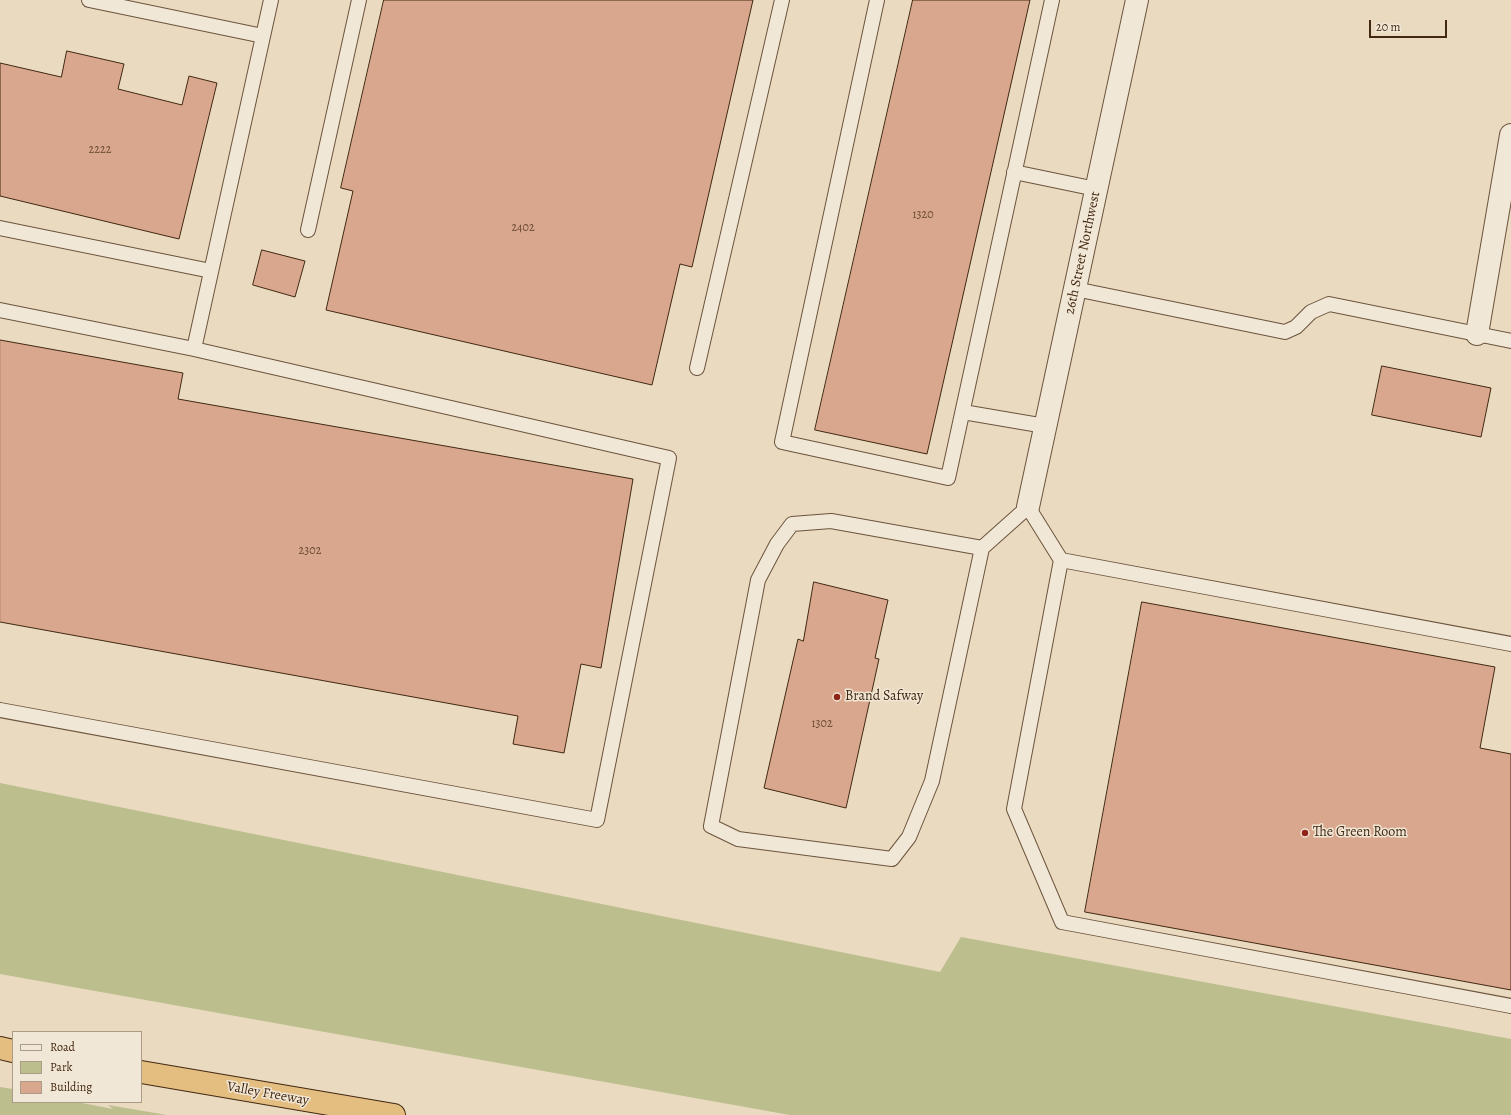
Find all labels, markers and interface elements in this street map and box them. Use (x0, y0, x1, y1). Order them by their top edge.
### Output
scale bar (1371, 12, 1449, 38)
text: 20 m (1376, 19, 1400, 35)
house number: 2222 (89, 143, 111, 157)
street label: 26th Street Northwest (1062, 190, 1104, 316)
house number: 1320 (912, 208, 934, 222)
house number: 2402 (511, 221, 535, 235)
house number: 2302 (299, 544, 321, 558)
place label: Brand Safway (845, 689, 923, 705)
marker: Brand Safway (832, 692, 842, 702)
house number: 1302 (811, 717, 833, 731)
place label: The Green Room (1313, 825, 1407, 841)
marker: The Green Room (1300, 828, 1310, 838)
legend (12, 1031, 142, 1103)
text: Road (50, 1039, 75, 1055)
text: Park (50, 1059, 73, 1075)
text: Building (50, 1079, 92, 1095)
street label: Valley Freeway (226, 1079, 310, 1109)

